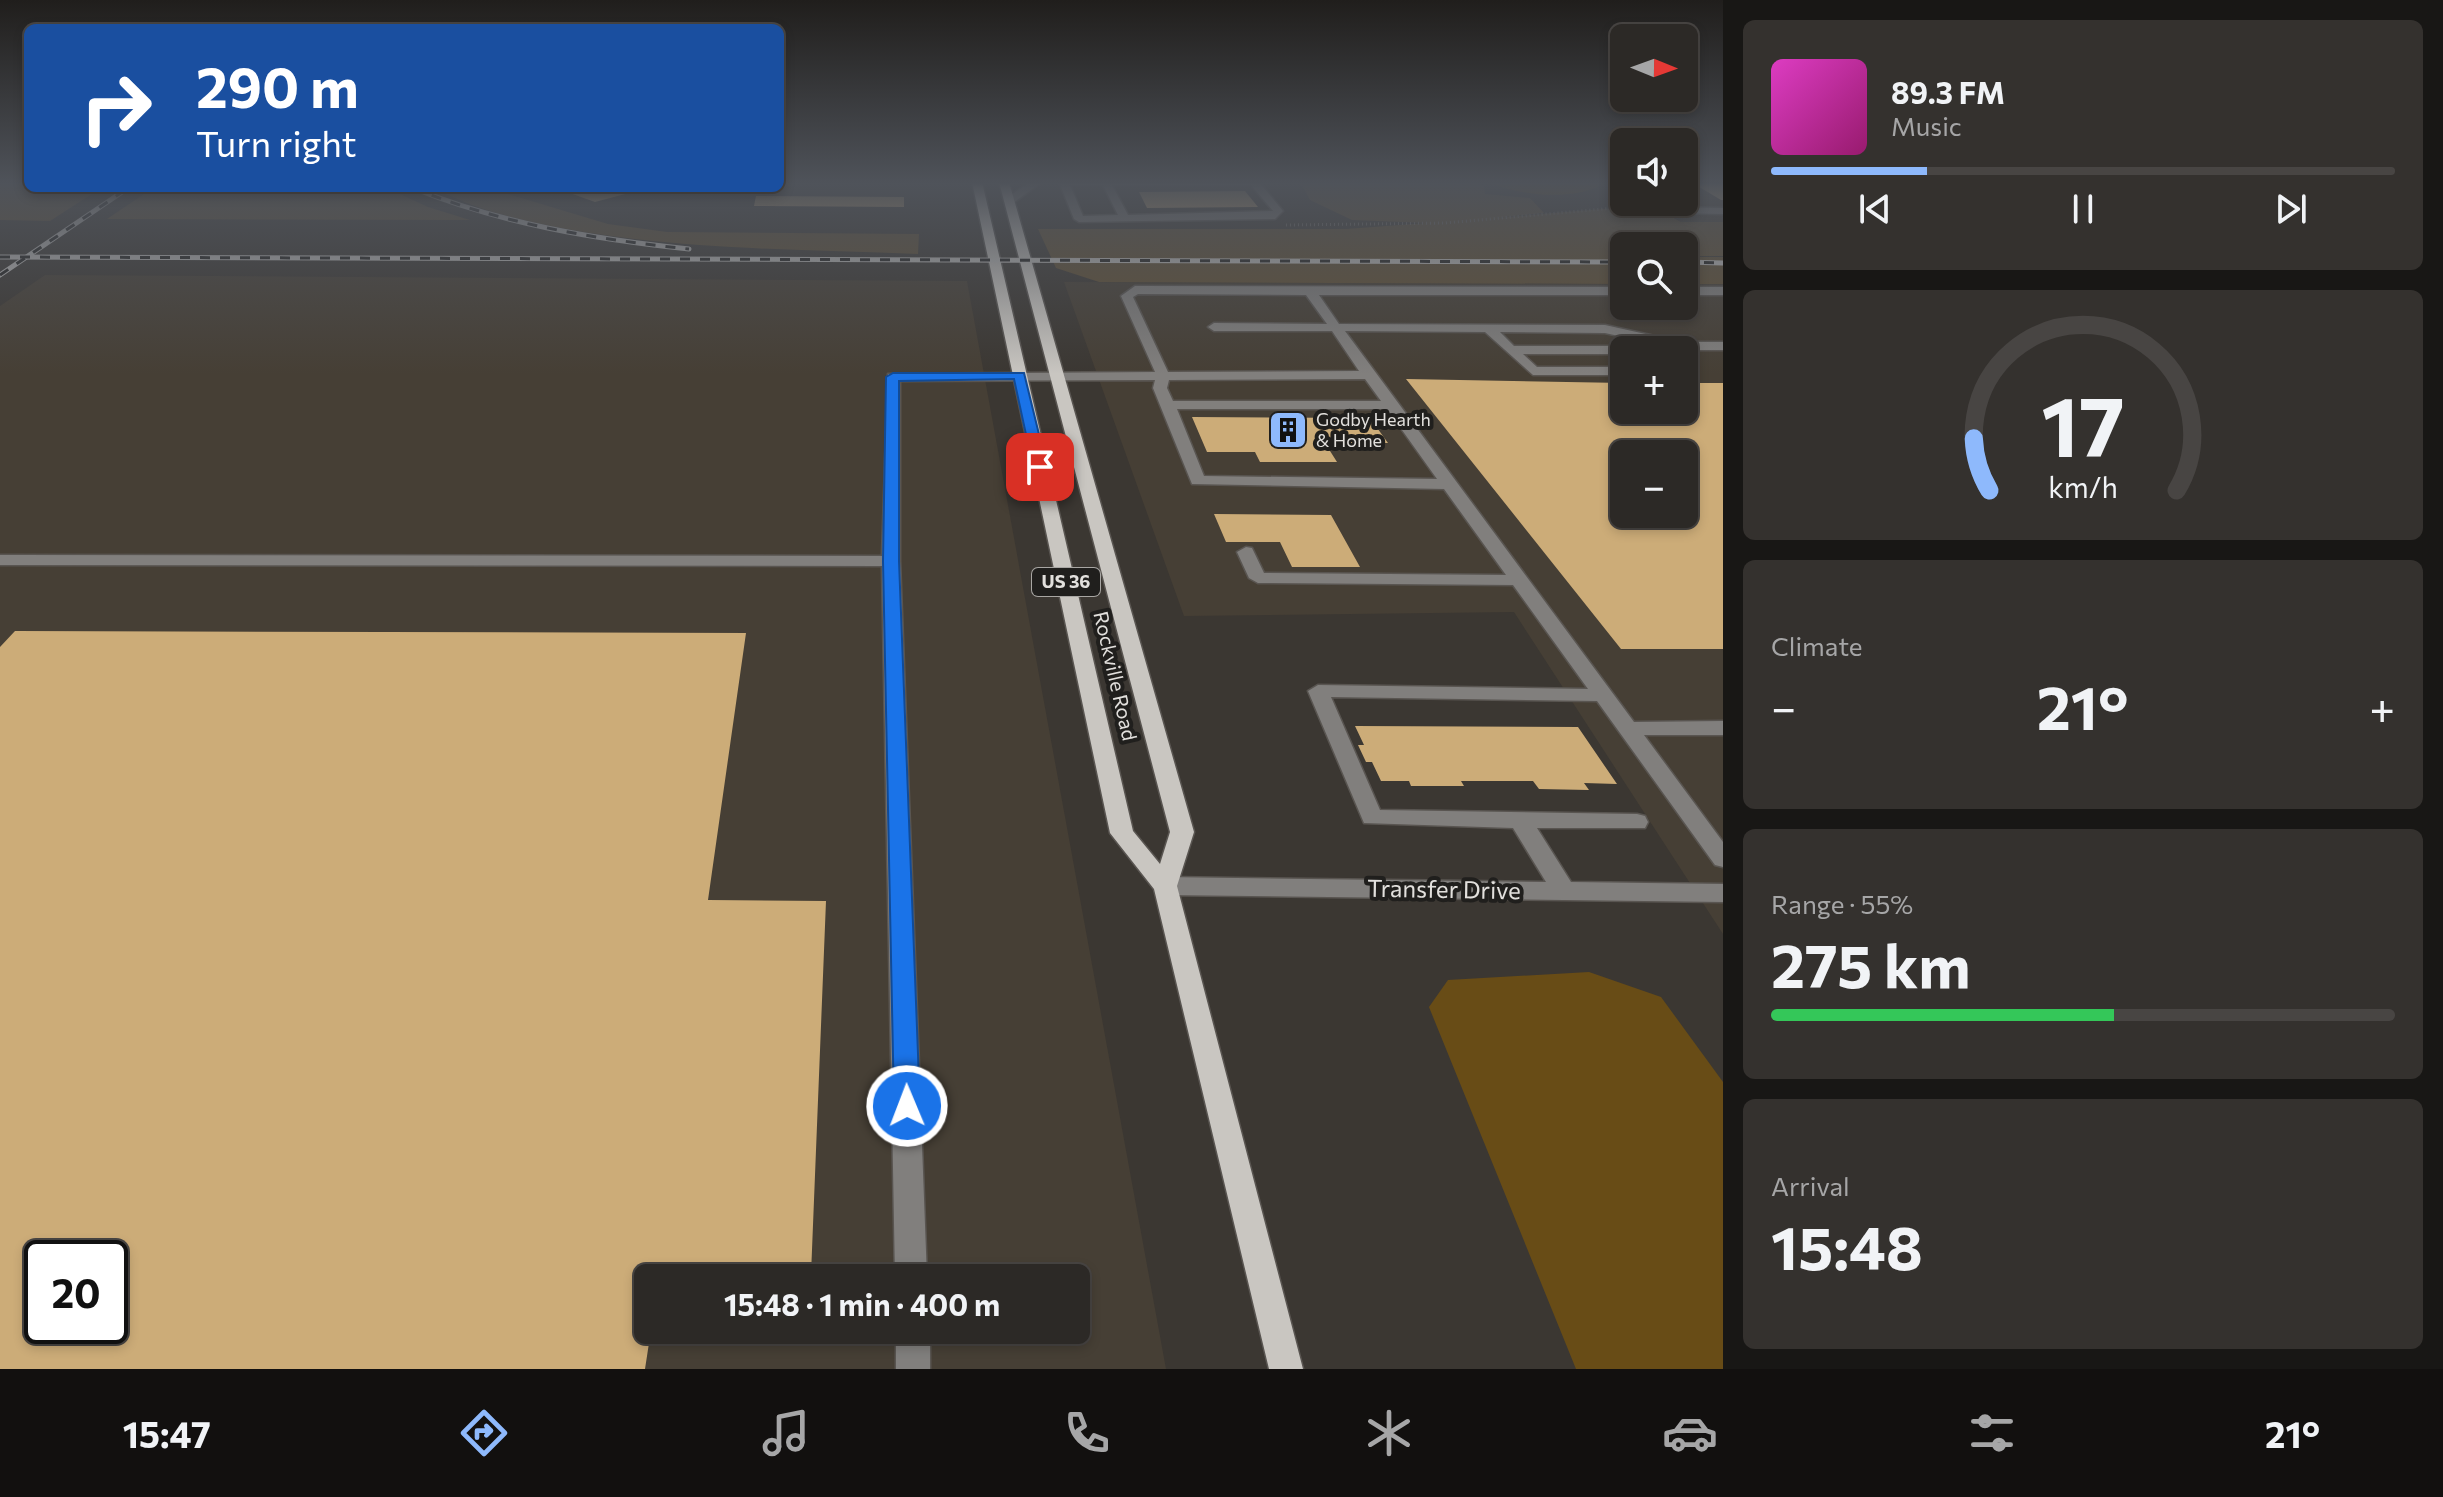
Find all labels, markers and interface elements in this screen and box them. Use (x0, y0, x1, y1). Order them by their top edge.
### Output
north arrow (1610, 24, 1698, 112)
map controls (1610, 24, 1698, 528)
text: 290 m (196, 51, 359, 120)
icon: right (64, 56, 168, 160)
text: 89.3 FM (1891, 73, 2005, 110)
text: Music (1891, 110, 1962, 141)
text: Turn right (196, 120, 357, 164)
button: sound (1610, 128, 1698, 216)
icon: previous (1853, 187, 1897, 231)
icon: pause (2061, 187, 2105, 231)
icon: next (2269, 187, 2313, 231)
button: search (1610, 232, 1698, 320)
button: + (1610, 336, 1698, 424)
text: 17 (2041, 371, 2125, 473)
place label: Godby Hearth & Home (1316, 408, 1431, 451)
building icon: Godby Hearth & Home (1267, 409, 1309, 451)
pin (1006, 433, 1074, 501)
button: − (1610, 440, 1698, 528)
icon: arrive (1018, 445, 1062, 489)
text: km/h (2048, 469, 2118, 504)
road number: US 36 (1032, 568, 1100, 596)
street label: Rockville Road (1089, 609, 1143, 743)
text: Climate (1771, 630, 1863, 661)
text: 21° (2037, 669, 2129, 742)
text: − (1771, 679, 1796, 733)
text: + (2369, 679, 2395, 733)
street label: Transfer Drive (1367, 873, 1521, 904)
text: Range · 55% (1771, 888, 1913, 919)
text: 275 km (1771, 927, 1971, 1000)
position arrow (865, 1064, 949, 1148)
text: Arrival (1771, 1170, 1850, 1201)
text: 15:48 (1771, 1209, 1923, 1282)
speed limit sign: 20 (24, 1240, 128, 1344)
text: 15:48 · 1 min · 400 m (724, 1285, 1000, 1322)
icon: directions (456, 1405, 512, 1461)
icon: music (758, 1405, 814, 1461)
icon: phone (1059, 1405, 1115, 1461)
icon: climate (1361, 1405, 1417, 1461)
icon: car (1662, 1405, 1718, 1461)
icon: filters (1964, 1405, 2020, 1461)
text: 15:47 (123, 1411, 211, 1455)
text: 21° (2265, 1411, 2320, 1455)

